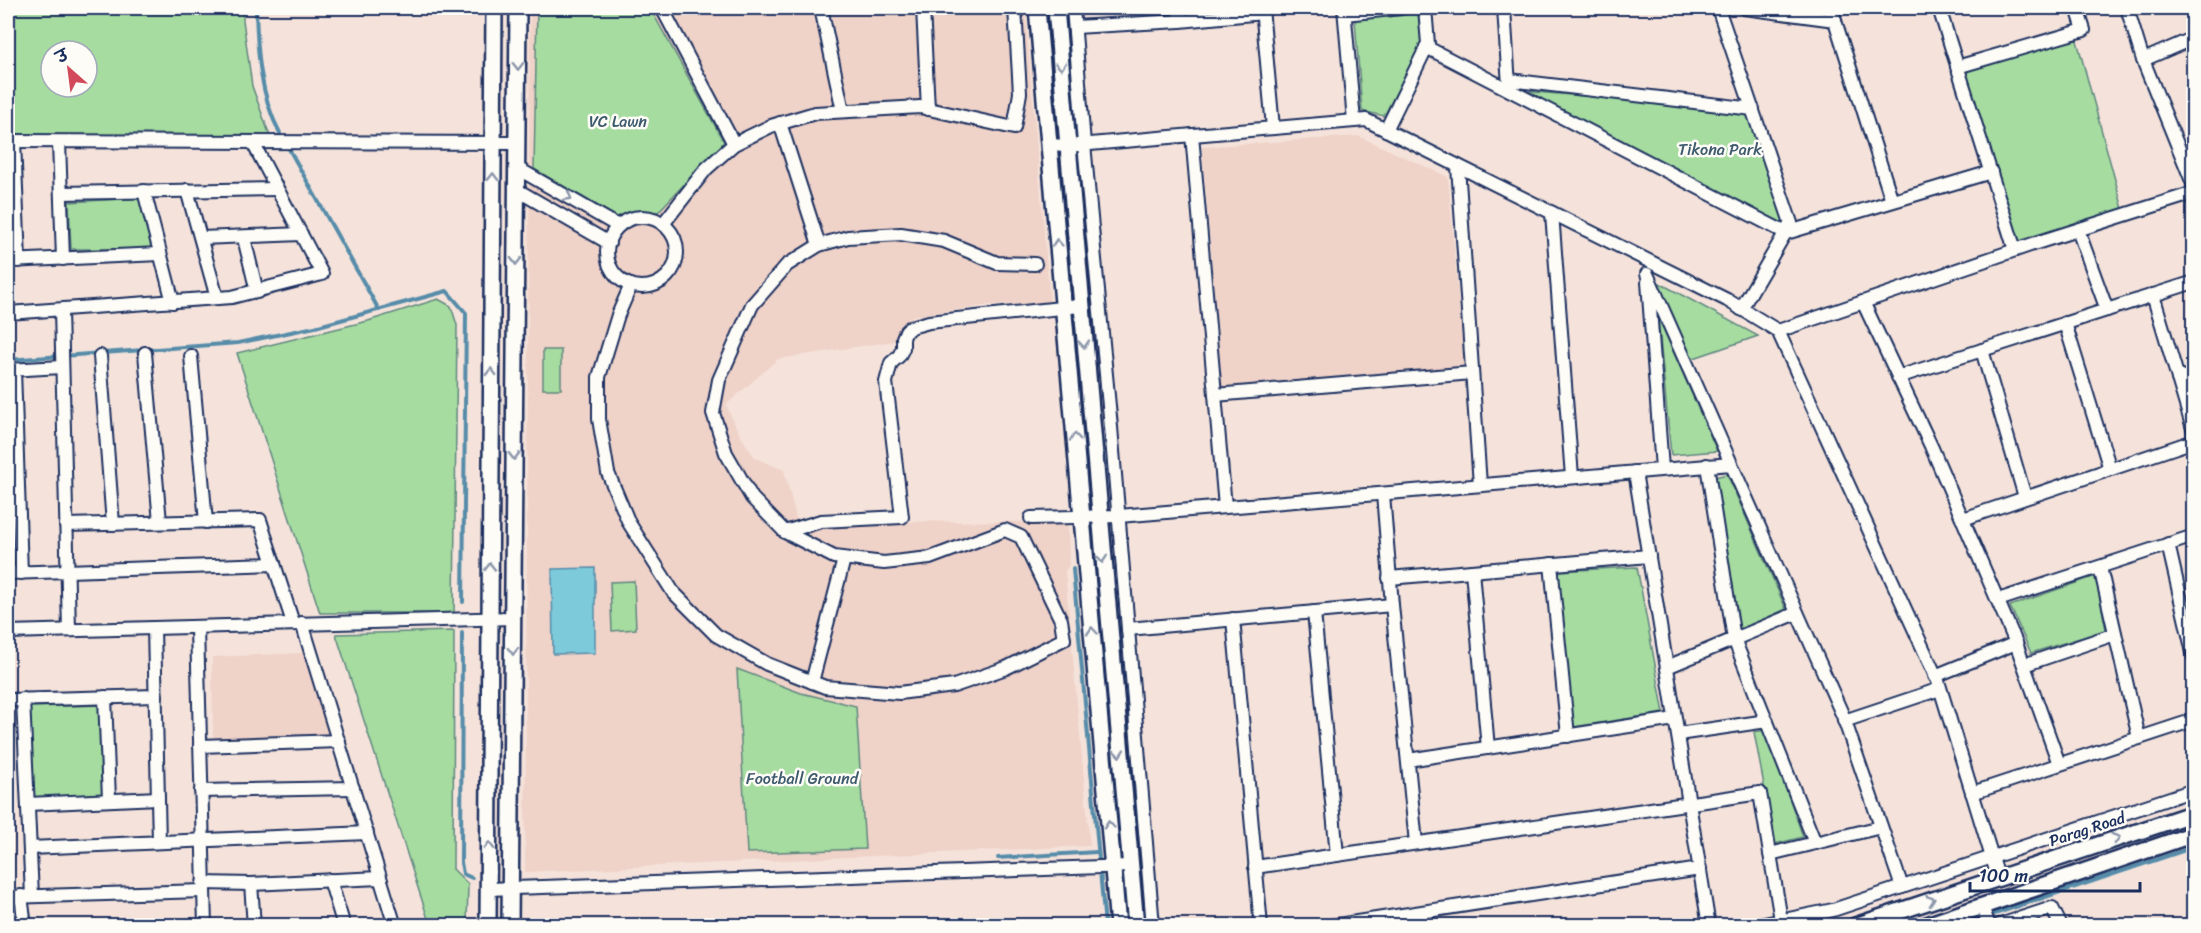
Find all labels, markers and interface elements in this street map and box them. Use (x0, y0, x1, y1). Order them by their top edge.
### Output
north arrow (39, 39, 99, 99)
text: उ (49, 40, 75, 72)
one-way arrow (512, 61, 524, 70)
one-way arrow (1054, 61, 1067, 70)
park label: VC Lawn (589, 107, 647, 136)
park label: Tikona Park (1678, 135, 1762, 164)
one-way arrow (487, 173, 499, 182)
one-way arrow (562, 190, 572, 201)
one-way arrow (1051, 238, 1064, 247)
one-way arrow (510, 256, 522, 265)
one-way arrow (1077, 339, 1090, 348)
one-way arrow (485, 368, 497, 377)
one-way arrow (1069, 432, 1082, 441)
one-way arrow (508, 451, 520, 460)
one-way arrow (1096, 555, 1109, 564)
one-way arrow (484, 563, 496, 572)
one-way arrow (1086, 627, 1099, 636)
one-way arrow (507, 646, 519, 655)
one-way arrow (1112, 749, 1125, 758)
park label: Football Ground (746, 764, 860, 793)
street label: Parag Road (2045, 803, 2130, 855)
one-way arrow (1103, 821, 1116, 830)
one-way arrow (2110, 833, 2121, 846)
one-way arrow (483, 842, 495, 851)
scale bar (1970, 855, 2140, 893)
text: 100 m (1979, 860, 2028, 892)
one-way arrow (1925, 895, 1936, 908)

